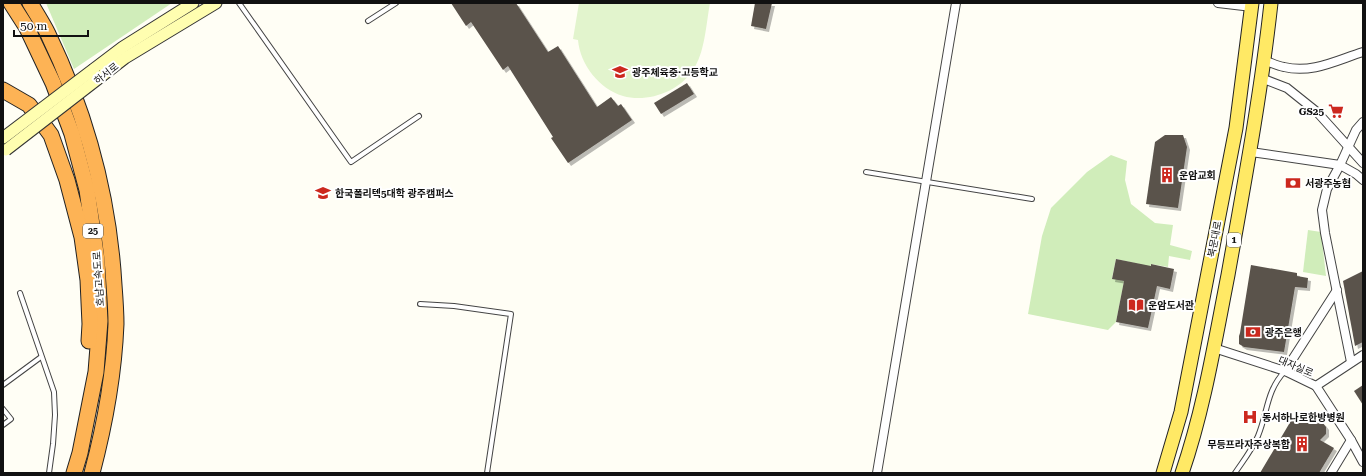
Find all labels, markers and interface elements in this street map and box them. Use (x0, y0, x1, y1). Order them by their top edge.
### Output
scale bar (14, 12, 88, 38)
text: 50 m (20, 19, 47, 33)
street label: 하서로 (92, 61, 121, 86)
school or university icon: 광주체육중·고등학교 (611, 63, 629, 81)
place label: 광주체육중·고등학교 (632, 66, 718, 78)
supermarket icon: GS25 (1327, 102, 1345, 120)
place label: GS25 (1299, 106, 1324, 117)
building icon: 운암교회 (1158, 166, 1176, 184)
place label: 운암교회 (1179, 170, 1216, 181)
bank icon: 서광주농협 (1284, 174, 1302, 192)
place label: 서광주농협 (1305, 178, 1351, 189)
school or university icon: 한국폴리텍5대학 광주캠퍼스 (314, 184, 332, 202)
place label: 한국폴리텍5대학 광주캠퍼스 (335, 187, 454, 199)
street label: 북문대로 (1206, 220, 1223, 258)
road number: 25 (83, 224, 103, 238)
road number: 1 (1227, 233, 1241, 247)
street label: 호남고속도로 (91, 251, 106, 307)
library icon: 운암도서관 (1127, 296, 1145, 314)
place label: 운암도서관 (1148, 300, 1194, 311)
bank icon: 광주은행 (1244, 323, 1262, 341)
place label: 광주은행 (1265, 327, 1302, 338)
street label: 대자실로 (1277, 354, 1315, 379)
hospital icon: 동서하나로한방병원 (1241, 408, 1259, 426)
place label: 동서하나로한방병원 (1262, 412, 1345, 423)
building icon: 무등프라자주상복합 (1293, 435, 1311, 453)
place label: 무등프라자주상복합 (1207, 438, 1290, 450)

